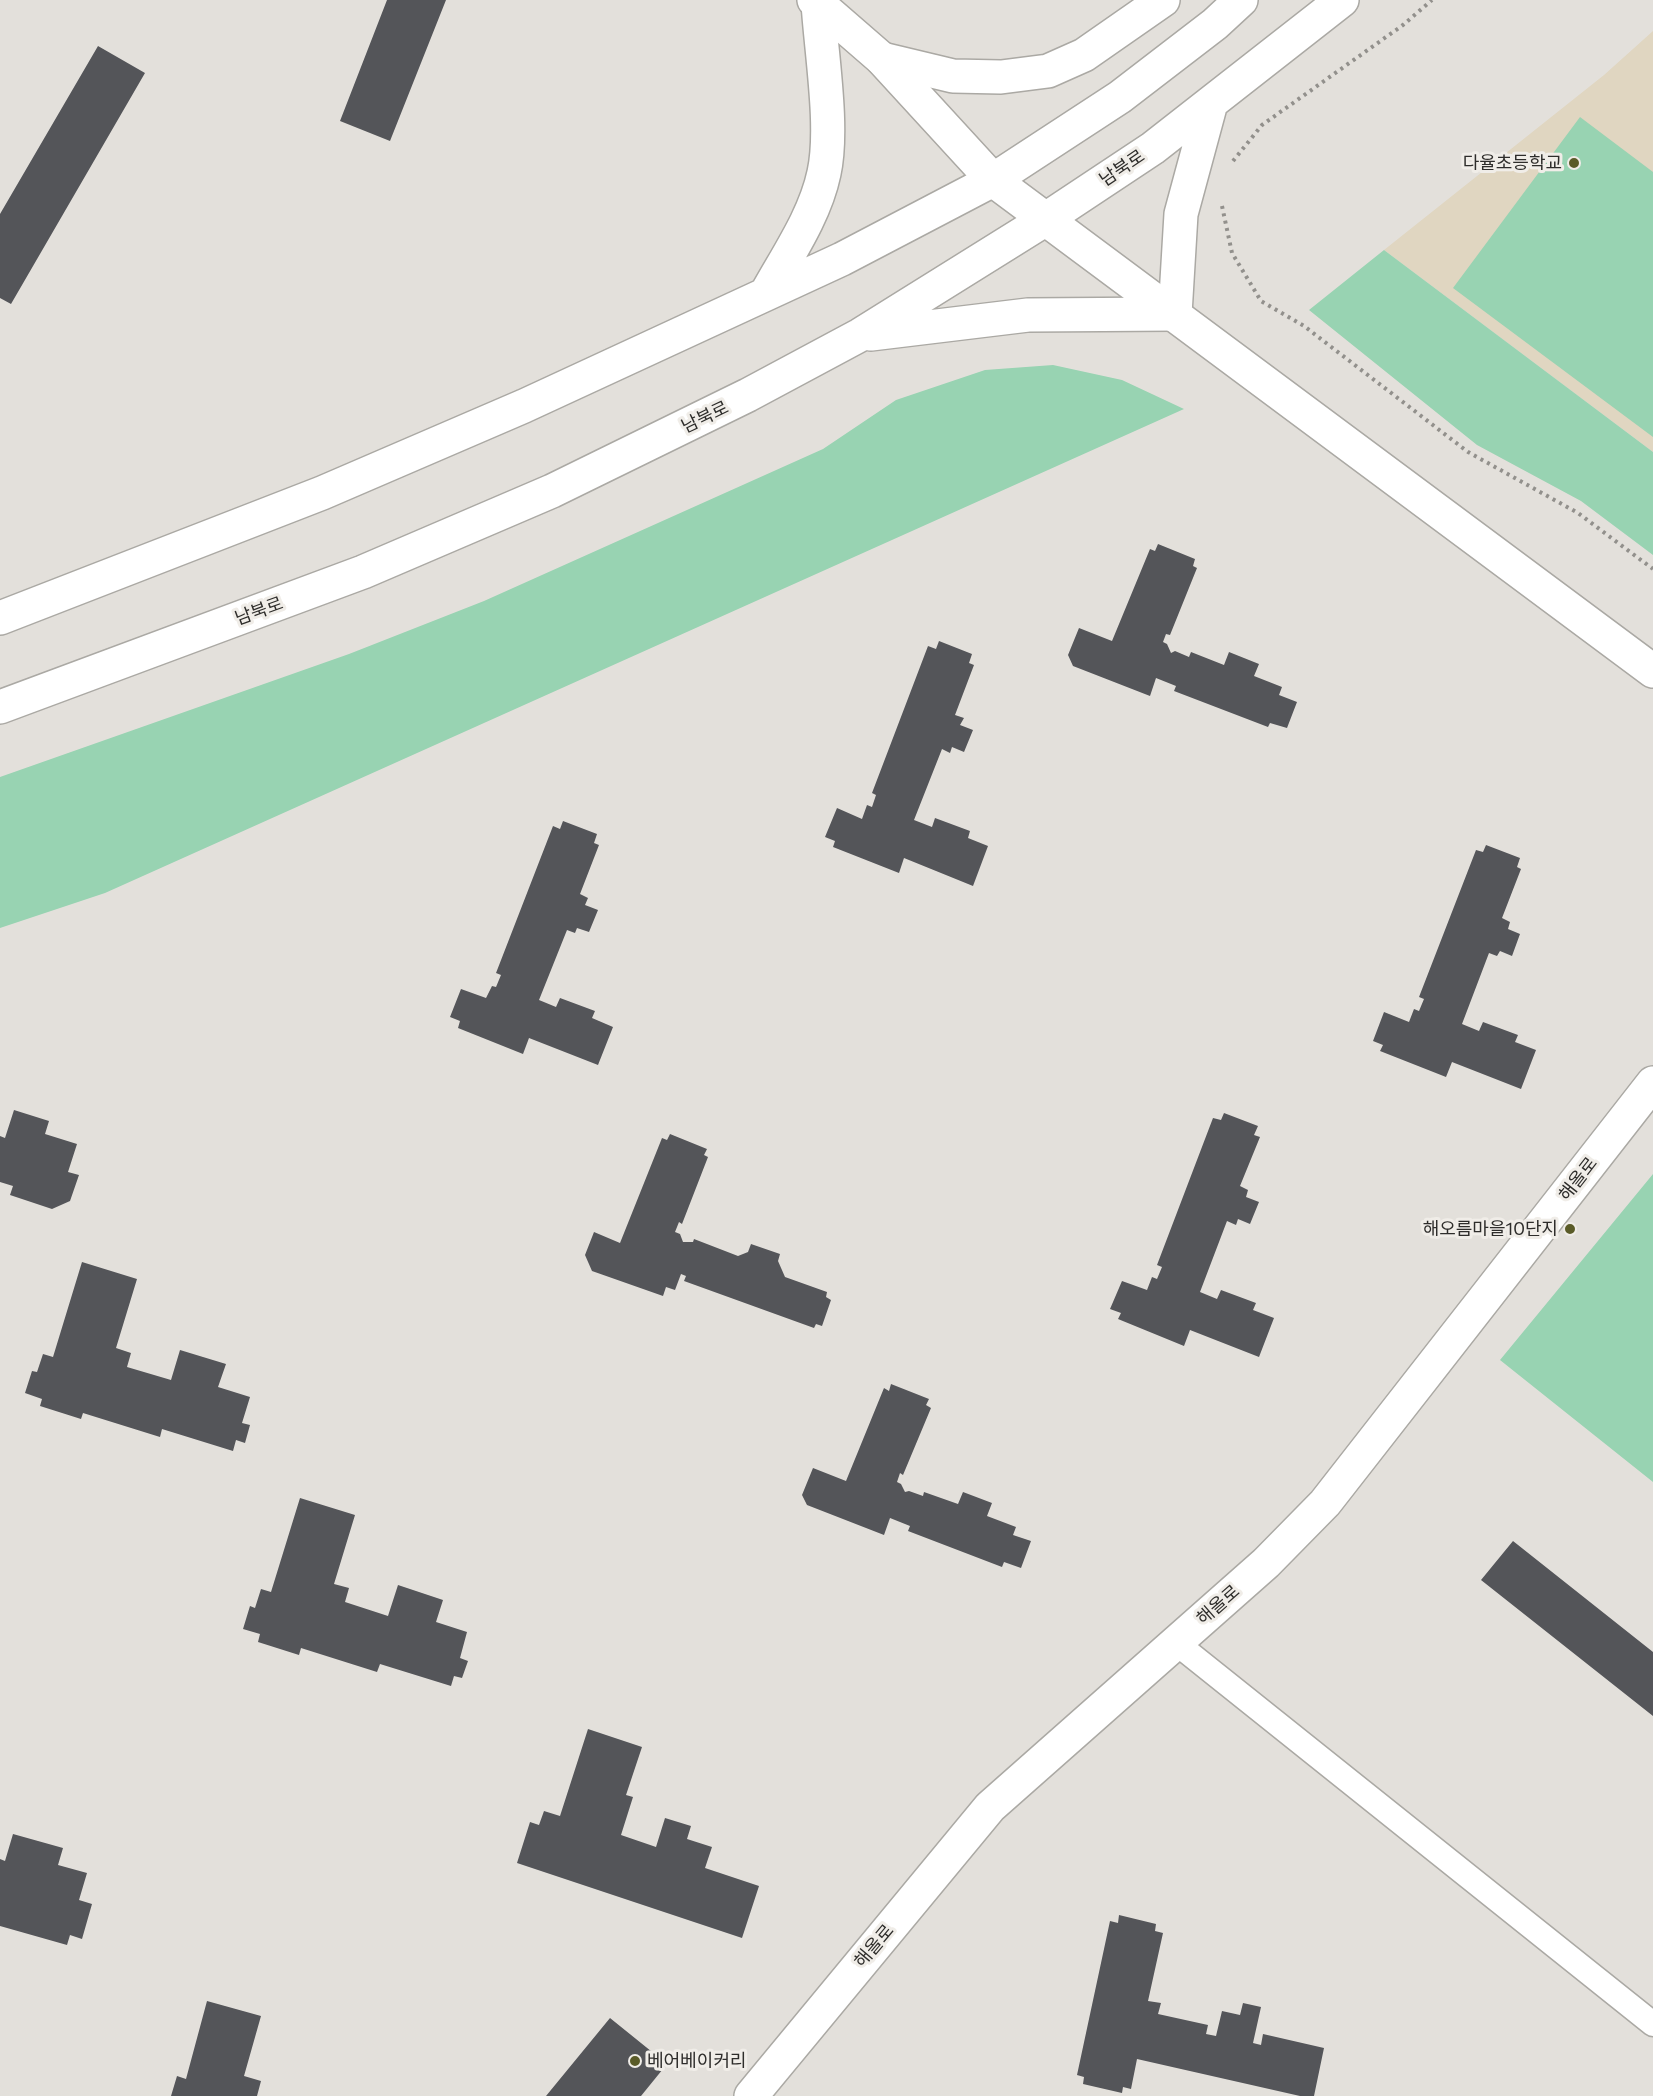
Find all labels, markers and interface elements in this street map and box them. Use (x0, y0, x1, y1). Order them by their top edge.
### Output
street label: 남북로 (1095, 145, 1149, 191)
place label: 다율초등학교 (1463, 152, 1562, 174)
marker: 다율초등학교 (1567, 156, 1581, 170)
street label: 남북로 (678, 396, 732, 438)
street label: 남북로 (232, 592, 286, 630)
street label: 해올로 (1554, 1153, 1602, 1205)
place label: 해오름마을10단지 (1423, 1218, 1558, 1240)
marker: 해오름마을10단지 (1563, 1222, 1577, 1236)
street label: 해올로 (1192, 1581, 1244, 1629)
street label: 해올로 (850, 1920, 898, 1972)
place label: 베어베이커리 (647, 2050, 746, 2072)
marker: 베어베이커리 (628, 2054, 642, 2068)

